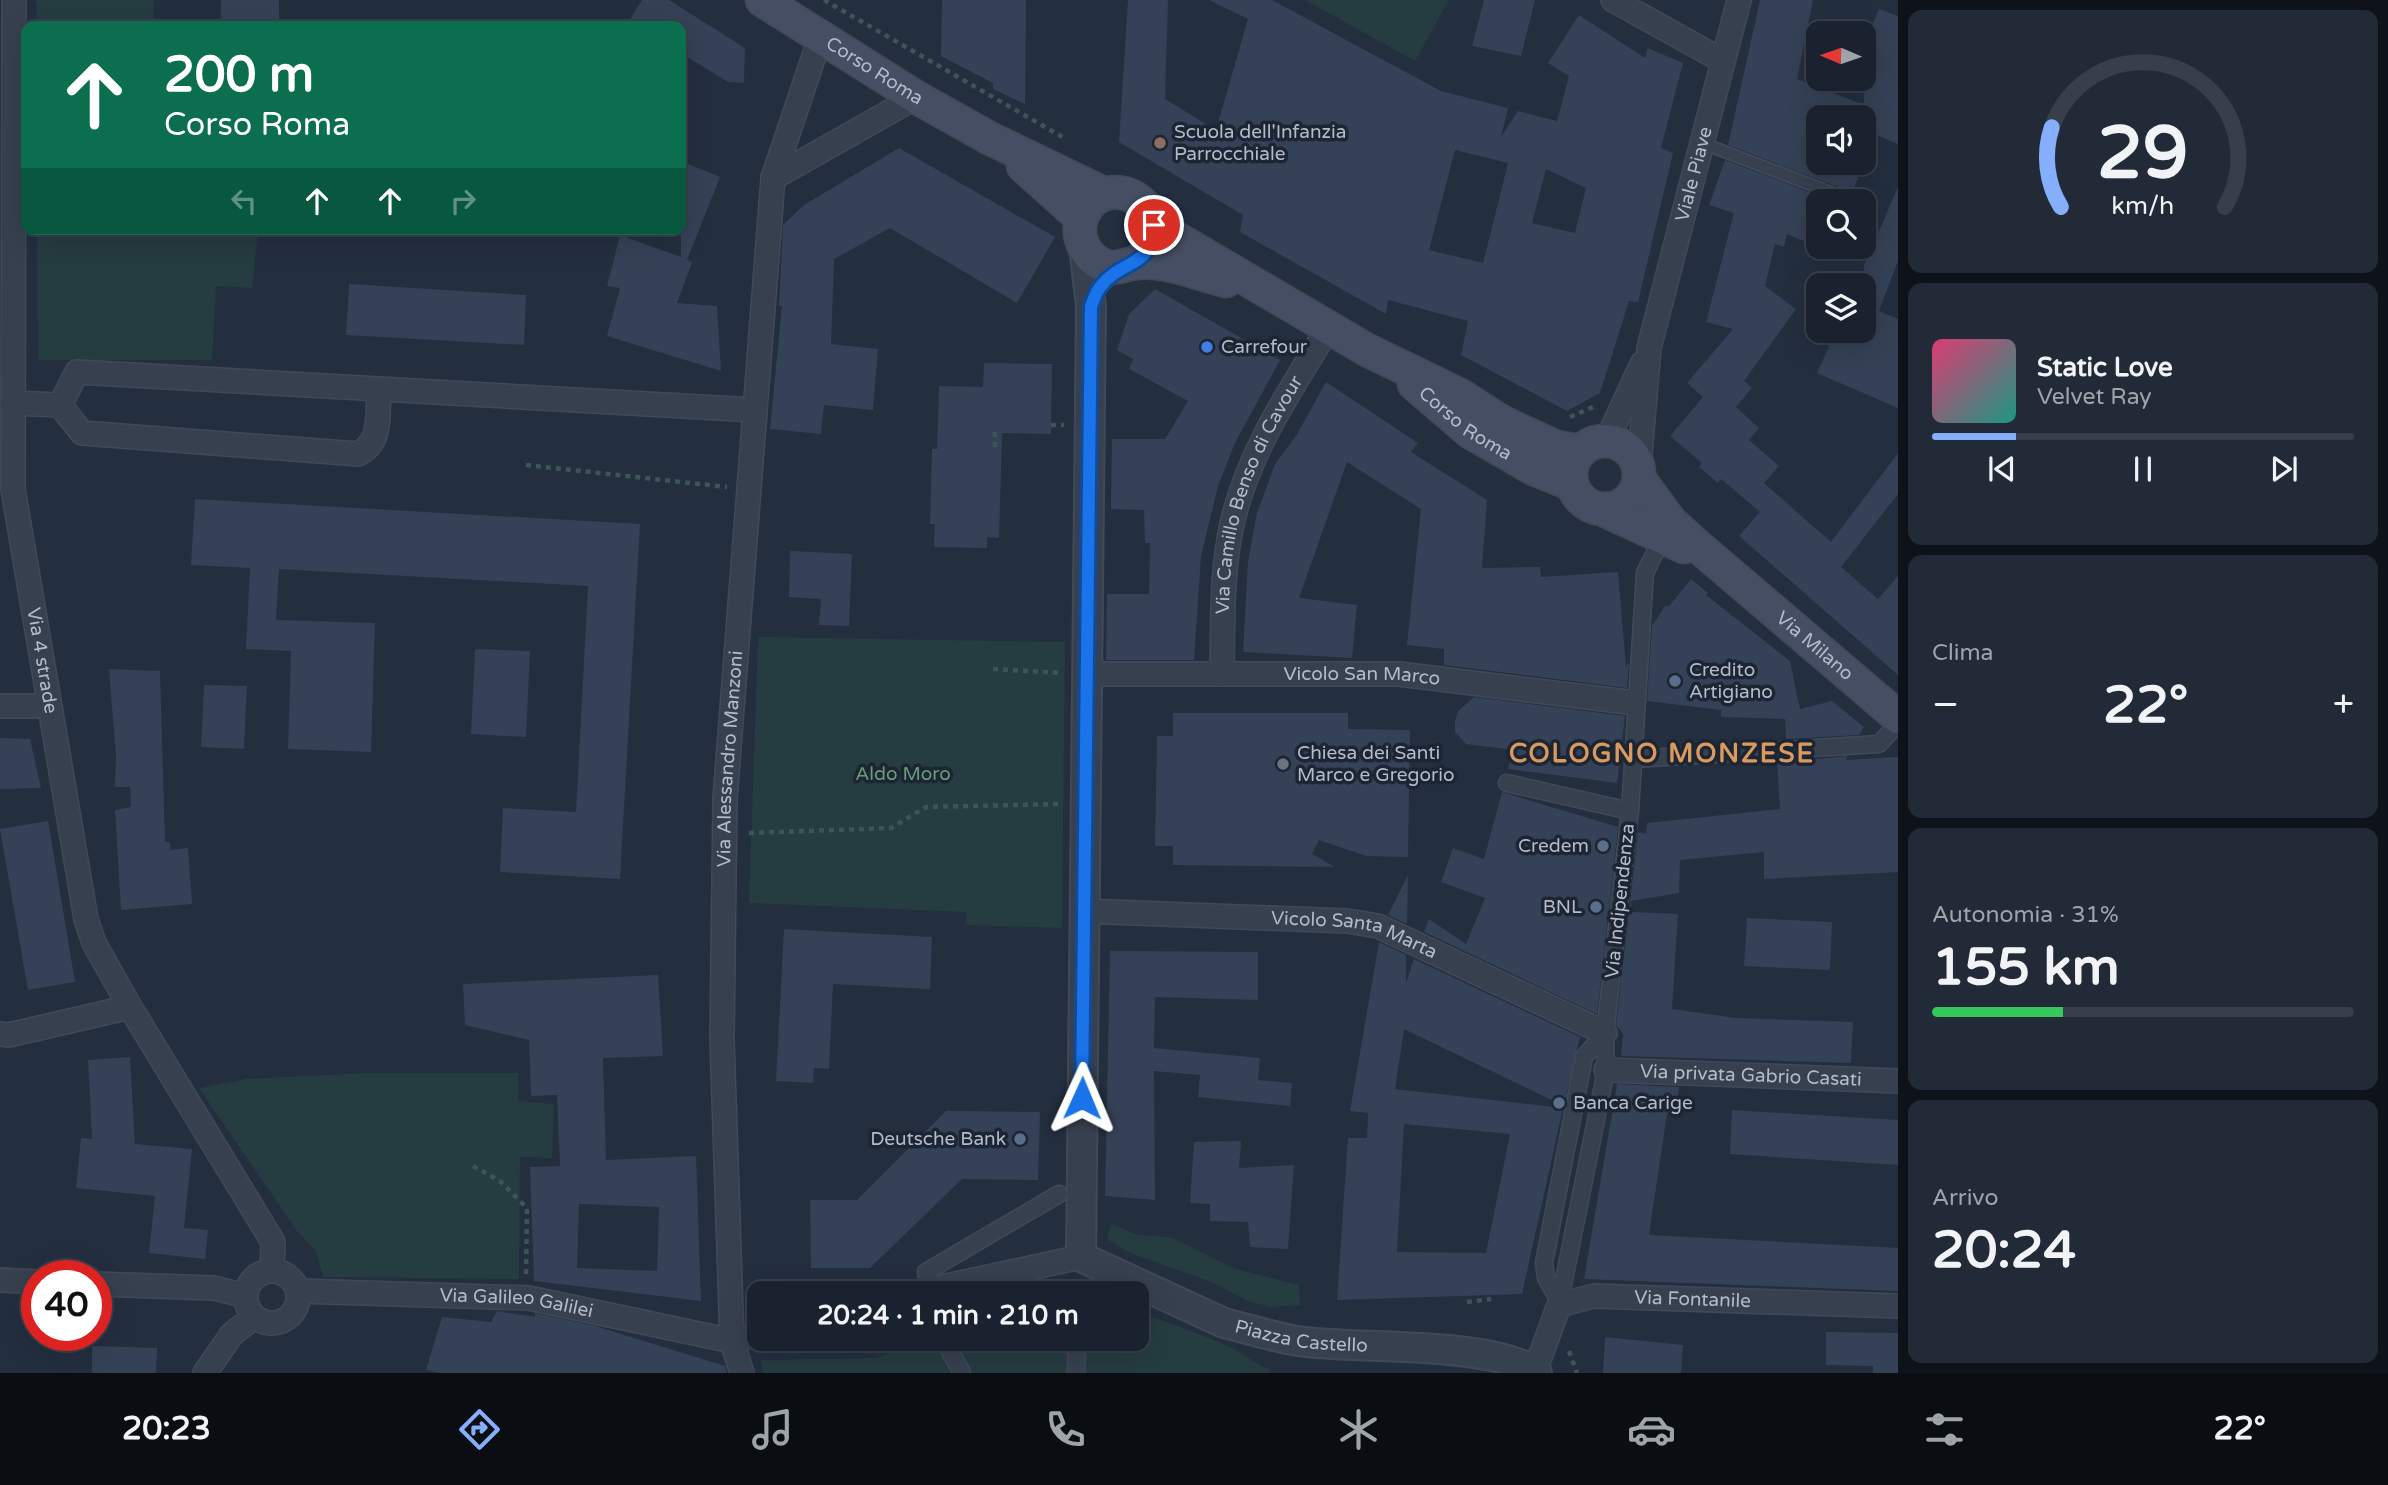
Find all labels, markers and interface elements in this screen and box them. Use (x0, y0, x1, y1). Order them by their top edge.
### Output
north arrow (1806, 21, 1876, 91)
map controls (1806, 21, 1876, 343)
street label: Corso Roma (822, 32, 927, 110)
text: 200 m (164, 46, 314, 105)
icon: ahead (49, 49, 140, 140)
button: sound (1806, 105, 1876, 175)
text: Corso Roma (164, 106, 350, 144)
text: 29 (2097, 111, 2189, 199)
place label: Scuola dell'Infanzia Parrocchiale (1174, 121, 1346, 165)
street label: Viale Piave (1671, 124, 1717, 224)
marker: Scuola dell'Infanzia Parrocchiale (1152, 135, 1168, 151)
icon: left (225, 182, 263, 220)
icon: ahead (298, 182, 336, 220)
icon: ahead (371, 182, 409, 220)
icon: right (444, 182, 482, 220)
button: search (1806, 189, 1876, 259)
text: km/h (2112, 191, 2174, 221)
pin (1124, 195, 1184, 255)
icon: arrive (1135, 206, 1173, 244)
button: layers (1806, 273, 1876, 343)
place label: Carrefour (1221, 336, 1308, 358)
marker: Carrefour (1199, 339, 1215, 355)
text: Static Love (2037, 352, 2173, 383)
street label: Via Camillo Benso di Cavour (1212, 371, 1308, 614)
street label: Corso Roma (1414, 382, 1516, 465)
text: Velvet Ray (2037, 383, 2152, 411)
icon: previous (1983, 450, 2021, 488)
icon: pause (2124, 450, 2162, 488)
icon: next (2265, 450, 2303, 488)
street label: Via 4 strade (22, 606, 62, 715)
street label: Via Milano (1772, 607, 1858, 685)
text: Clima (1932, 639, 1993, 667)
street label: Via Alessandro Manzoni (713, 650, 747, 867)
place label: Credito Artigiano (1689, 659, 1773, 703)
street label: Vicolo San Marco (1283, 663, 1442, 690)
marker: Credito Artigiano (1667, 673, 1683, 689)
text: 22° (2103, 674, 2188, 737)
text: − (1932, 682, 1959, 728)
text: + (2333, 682, 2354, 728)
district label: COLOGNO MONZESE (1509, 738, 1815, 769)
place label: Chiesa dei Santi Marco e Gregorio (1297, 742, 1455, 786)
marker: Chiesa dei Santi Marco e Gregorio (1275, 756, 1291, 772)
park label: Aldo Moro (855, 763, 951, 785)
street label: Via Indipendenza (1601, 822, 1639, 980)
place label: Credem (1518, 835, 1589, 857)
marker: Credem (1595, 838, 1611, 854)
place label: BNL (1543, 896, 1582, 918)
marker: BNL (1588, 899, 1604, 915)
text: Autonomia · 31% (1932, 901, 2119, 929)
street label: Vicolo Santa Marta (1271, 907, 1441, 963)
text: 155 km (1932, 936, 2120, 999)
street label: Via privata Gabrio Casati (1640, 1060, 1862, 1091)
position arrow (1045, 1061, 1119, 1135)
place label: Banca Carige (1573, 1092, 1693, 1114)
marker: Banca Carige (1551, 1095, 1567, 1111)
place label: Deutsche Bank (870, 1128, 1006, 1150)
marker: Deutsche Bank (1012, 1131, 1028, 1147)
text: Arrivo (1932, 1184, 1998, 1212)
text: 20:24 (1932, 1219, 2076, 1282)
speed limit sign: 40 (21, 1260, 112, 1351)
street label: Via Galileo Galilei (439, 1284, 595, 1322)
street label: Via Fontanile (1634, 1286, 1751, 1312)
text: 20:24 · 1 min · 210 m (817, 1300, 1079, 1331)
street label: Piazza Castello (1232, 1315, 1368, 1357)
icon: directions (455, 1405, 504, 1454)
icon: music (748, 1405, 797, 1454)
icon: phone (1041, 1405, 1090, 1454)
icon: climate (1334, 1405, 1383, 1454)
icon: car (1627, 1405, 1676, 1454)
icon: filters (1920, 1405, 1969, 1454)
text: 20:23 (122, 1410, 211, 1448)
text: 22° (2214, 1410, 2266, 1448)

